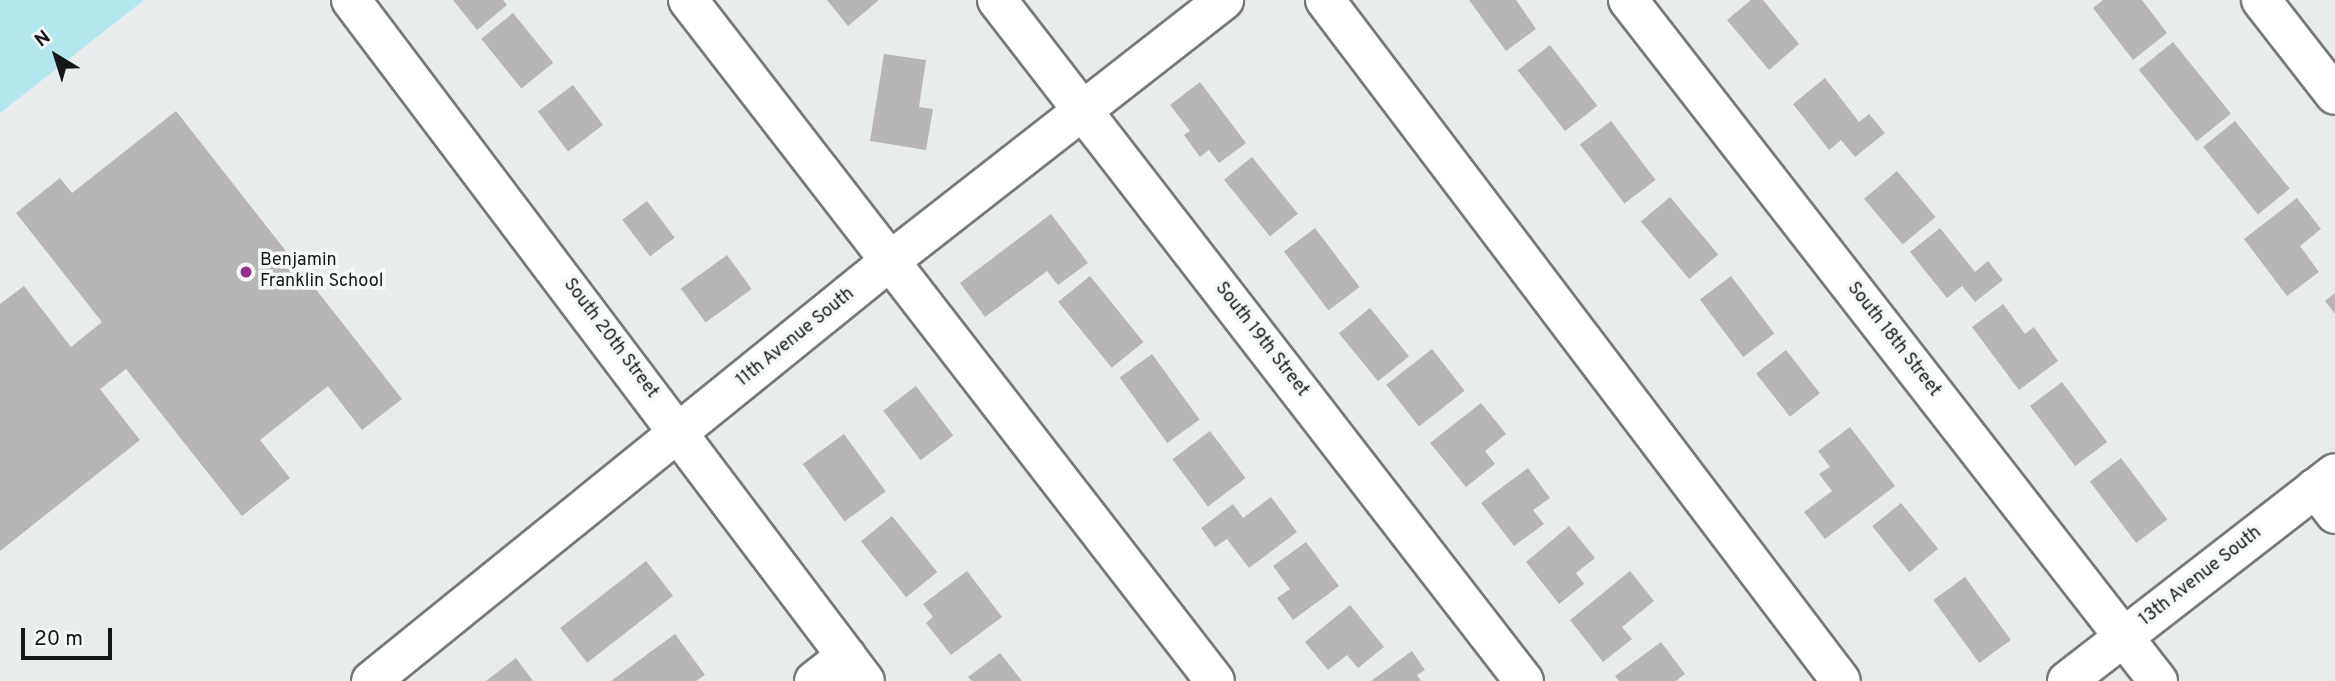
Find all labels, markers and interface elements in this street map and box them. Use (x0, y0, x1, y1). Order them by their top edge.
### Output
north arrow (21, 21, 91, 91)
text: N (30, 26, 56, 53)
place label: Benjamin Franklin School (260, 251, 383, 294)
marker: Benjamin Franklin School (238, 264, 254, 280)
street label: South 20th Street (558, 275, 662, 403)
street label: South 19th Street (1210, 278, 1312, 402)
street label: South 18th Street (1842, 279, 1944, 401)
street label: 11th Avenue South (733, 284, 859, 392)
street label: 13th Avenue South (2135, 522, 2267, 632)
scale bar (24, 614, 116, 658)
text: 20 m (34, 626, 83, 653)

